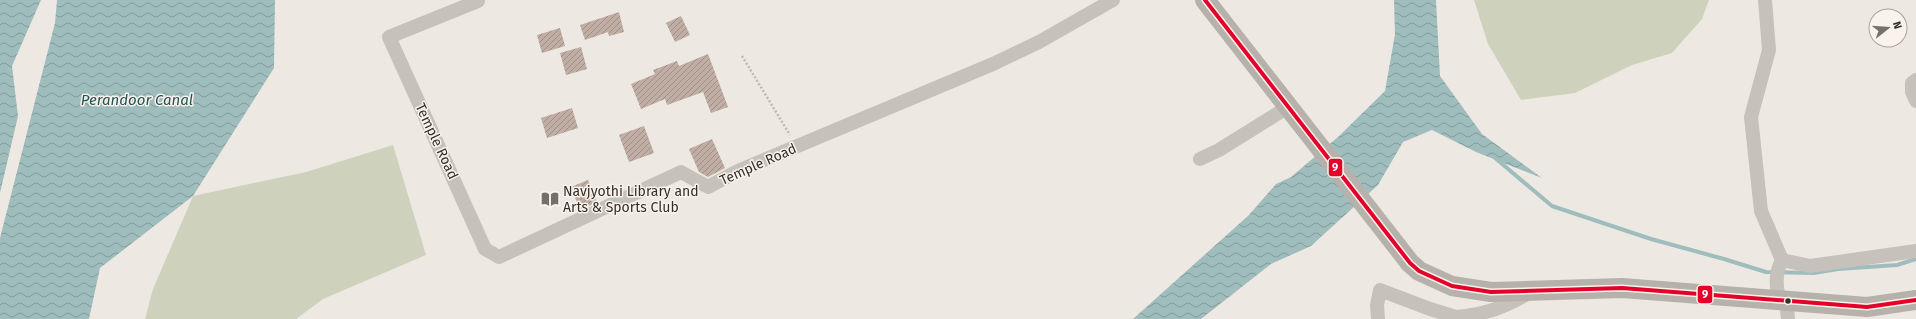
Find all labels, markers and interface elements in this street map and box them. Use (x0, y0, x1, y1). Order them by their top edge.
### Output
north arrow (1868, 8, 1908, 48)
text: N (1890, 20, 1904, 31)
water label: Perandoor Canal (81, 91, 193, 109)
street label: Temple Road (411, 100, 462, 182)
street label: Temple Road (717, 140, 799, 189)
line badge: 9 (1328, 158, 1343, 177)
text: 9 (1332, 161, 1338, 174)
place label: Navjyothi Library and Arts & Sports Club (563, 183, 699, 216)
library icon: Navjyothi Library and Arts & Sports Club (540, 189, 560, 209)
line badge: 9 (1697, 285, 1713, 304)
text: 9 (1702, 288, 1708, 301)
unlabelled marker (1783, 296, 1793, 306)

